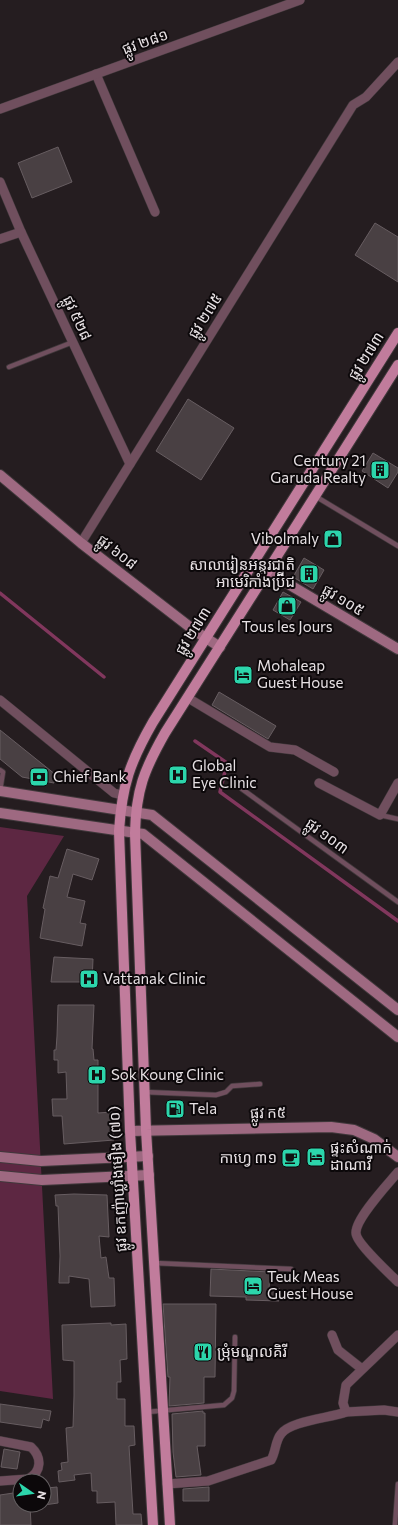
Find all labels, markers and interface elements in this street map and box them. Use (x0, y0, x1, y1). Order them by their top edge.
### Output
street label: ផ្លូវ ២៨១ (119, 24, 172, 63)
street label: ផ្លូវ ២៧៥ (183, 290, 230, 344)
street label: ផ្លូវ ៥២៨ (55, 292, 96, 345)
street label: ផ្លូវ ២៧៣ (343, 328, 391, 386)
place label: Century 21 Garuda Realty (270, 451, 366, 486)
building icon: Century 21 Garuda Realty (369, 459, 391, 481)
shop icon: Vibolmaly (322, 528, 344, 550)
place label: Vibolmaly (251, 529, 319, 547)
street label: ផ្លូវ ៦០៨ (91, 530, 141, 577)
place label: សាលារៀនអន្តរជាតិ អាមេរិកាំងប្រ៊ីជ (189, 555, 295, 591)
building icon: សាលារៀនអន្តរជាតិ អាមេរិកាំងប្រ៊ីជ (298, 563, 320, 585)
street label: ផ្លូវ ១០៥ (316, 580, 368, 623)
shop icon: Tous les Jours (276, 595, 298, 617)
street label: ផ្លូវ ២៧៣ (170, 603, 218, 661)
place label: Tous les Jours (241, 617, 333, 635)
place label: Mohaleap Guest House (257, 656, 343, 691)
hotel icon: Mohaleap Guest House (232, 664, 254, 686)
place label: Global Eye Clinic (192, 756, 257, 791)
hospital icon: Global Eye Clinic (167, 764, 189, 786)
bank icon: Chief Bank (28, 766, 50, 788)
place label: Chief Bank (53, 767, 127, 785)
street label: ផ្លូវ ១០៣ (299, 813, 353, 861)
hospital icon: Vattanak Clinic (78, 968, 100, 990)
place label: Vattanak Clinic (103, 969, 206, 987)
hospital icon: Sok Koung Clinic (86, 1064, 108, 1086)
place label: Sok Koung Clinic (111, 1065, 224, 1083)
fuel station icon: Tela (164, 1098, 186, 1120)
place label: Tela (189, 1099, 217, 1117)
street label: ផ្លូវ ក៥ (250, 1103, 286, 1127)
street label: ផ្លូវ ឧកញ៉ាឃ្លាំងមឿង (៧០) (104, 1105, 135, 1252)
place label: ផ្ទះសំណាក់ ដាណាវី (330, 1138, 392, 1173)
hotel icon: ផ្ទះសំណាក់ ដាណាវី (305, 1146, 327, 1168)
cafe icon: កាហ្វេ ៣១ (280, 1147, 302, 1169)
place label: កាហ្វេ ៣១ (220, 1148, 277, 1167)
place label: Teuk Meas Guest House (267, 1267, 353, 1302)
hotel icon: Teuk Meas Guest House (242, 1275, 264, 1297)
restaurant icon: ម្រុំមណ្ឌលគិរី (192, 1341, 214, 1363)
place label: ម្រុំមណ្ឌលគិរី (217, 1342, 288, 1361)
north arrow (12, 1473, 52, 1513)
text: N (35, 1490, 49, 1501)

